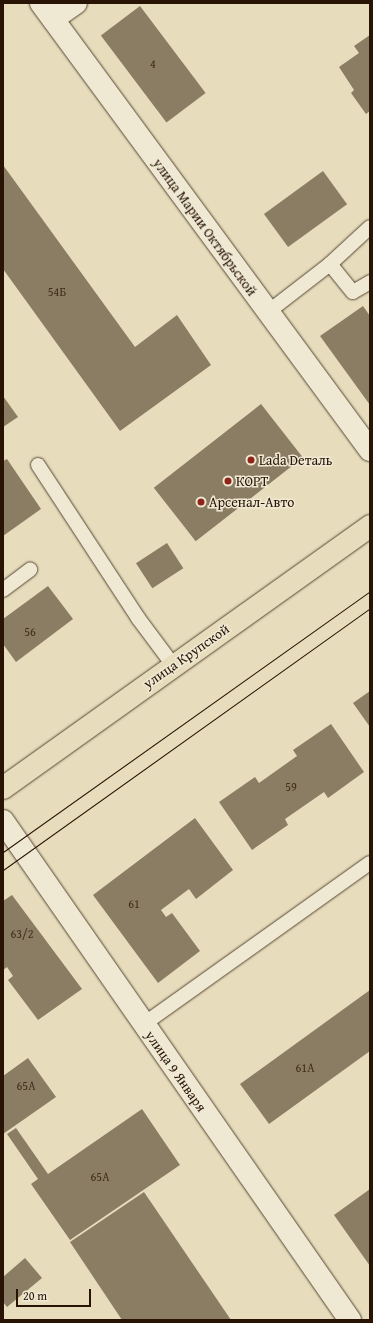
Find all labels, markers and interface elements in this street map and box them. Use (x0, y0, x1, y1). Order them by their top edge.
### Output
house number: 4 (150, 57, 156, 71)
street label: улица Марии Октябрьской (149, 155, 261, 299)
house number: 54Б (48, 285, 66, 299)
place label: Lada Dеталь (259, 452, 332, 468)
marker: Lada Dеталь (246, 455, 256, 465)
place label: КОРТ (236, 473, 268, 489)
marker: КОРТ (223, 476, 233, 486)
place label: Арсенал-Авто (209, 494, 294, 510)
marker: Арсенал-Авто (196, 497, 206, 507)
street label: улица Крупской (140, 620, 232, 692)
house number: 56 (24, 625, 36, 639)
house number: 59 (285, 780, 297, 794)
house number: 61 (128, 897, 140, 911)
house number: 63/2 (11, 927, 33, 941)
street label: улица 9 Января (142, 1027, 210, 1115)
house number: 61А (296, 1061, 314, 1075)
house number: 65А (17, 1079, 35, 1093)
house number: 65А (91, 1170, 109, 1184)
scale bar (18, 1281, 93, 1307)
text: 20 m (23, 1287, 47, 1304)

